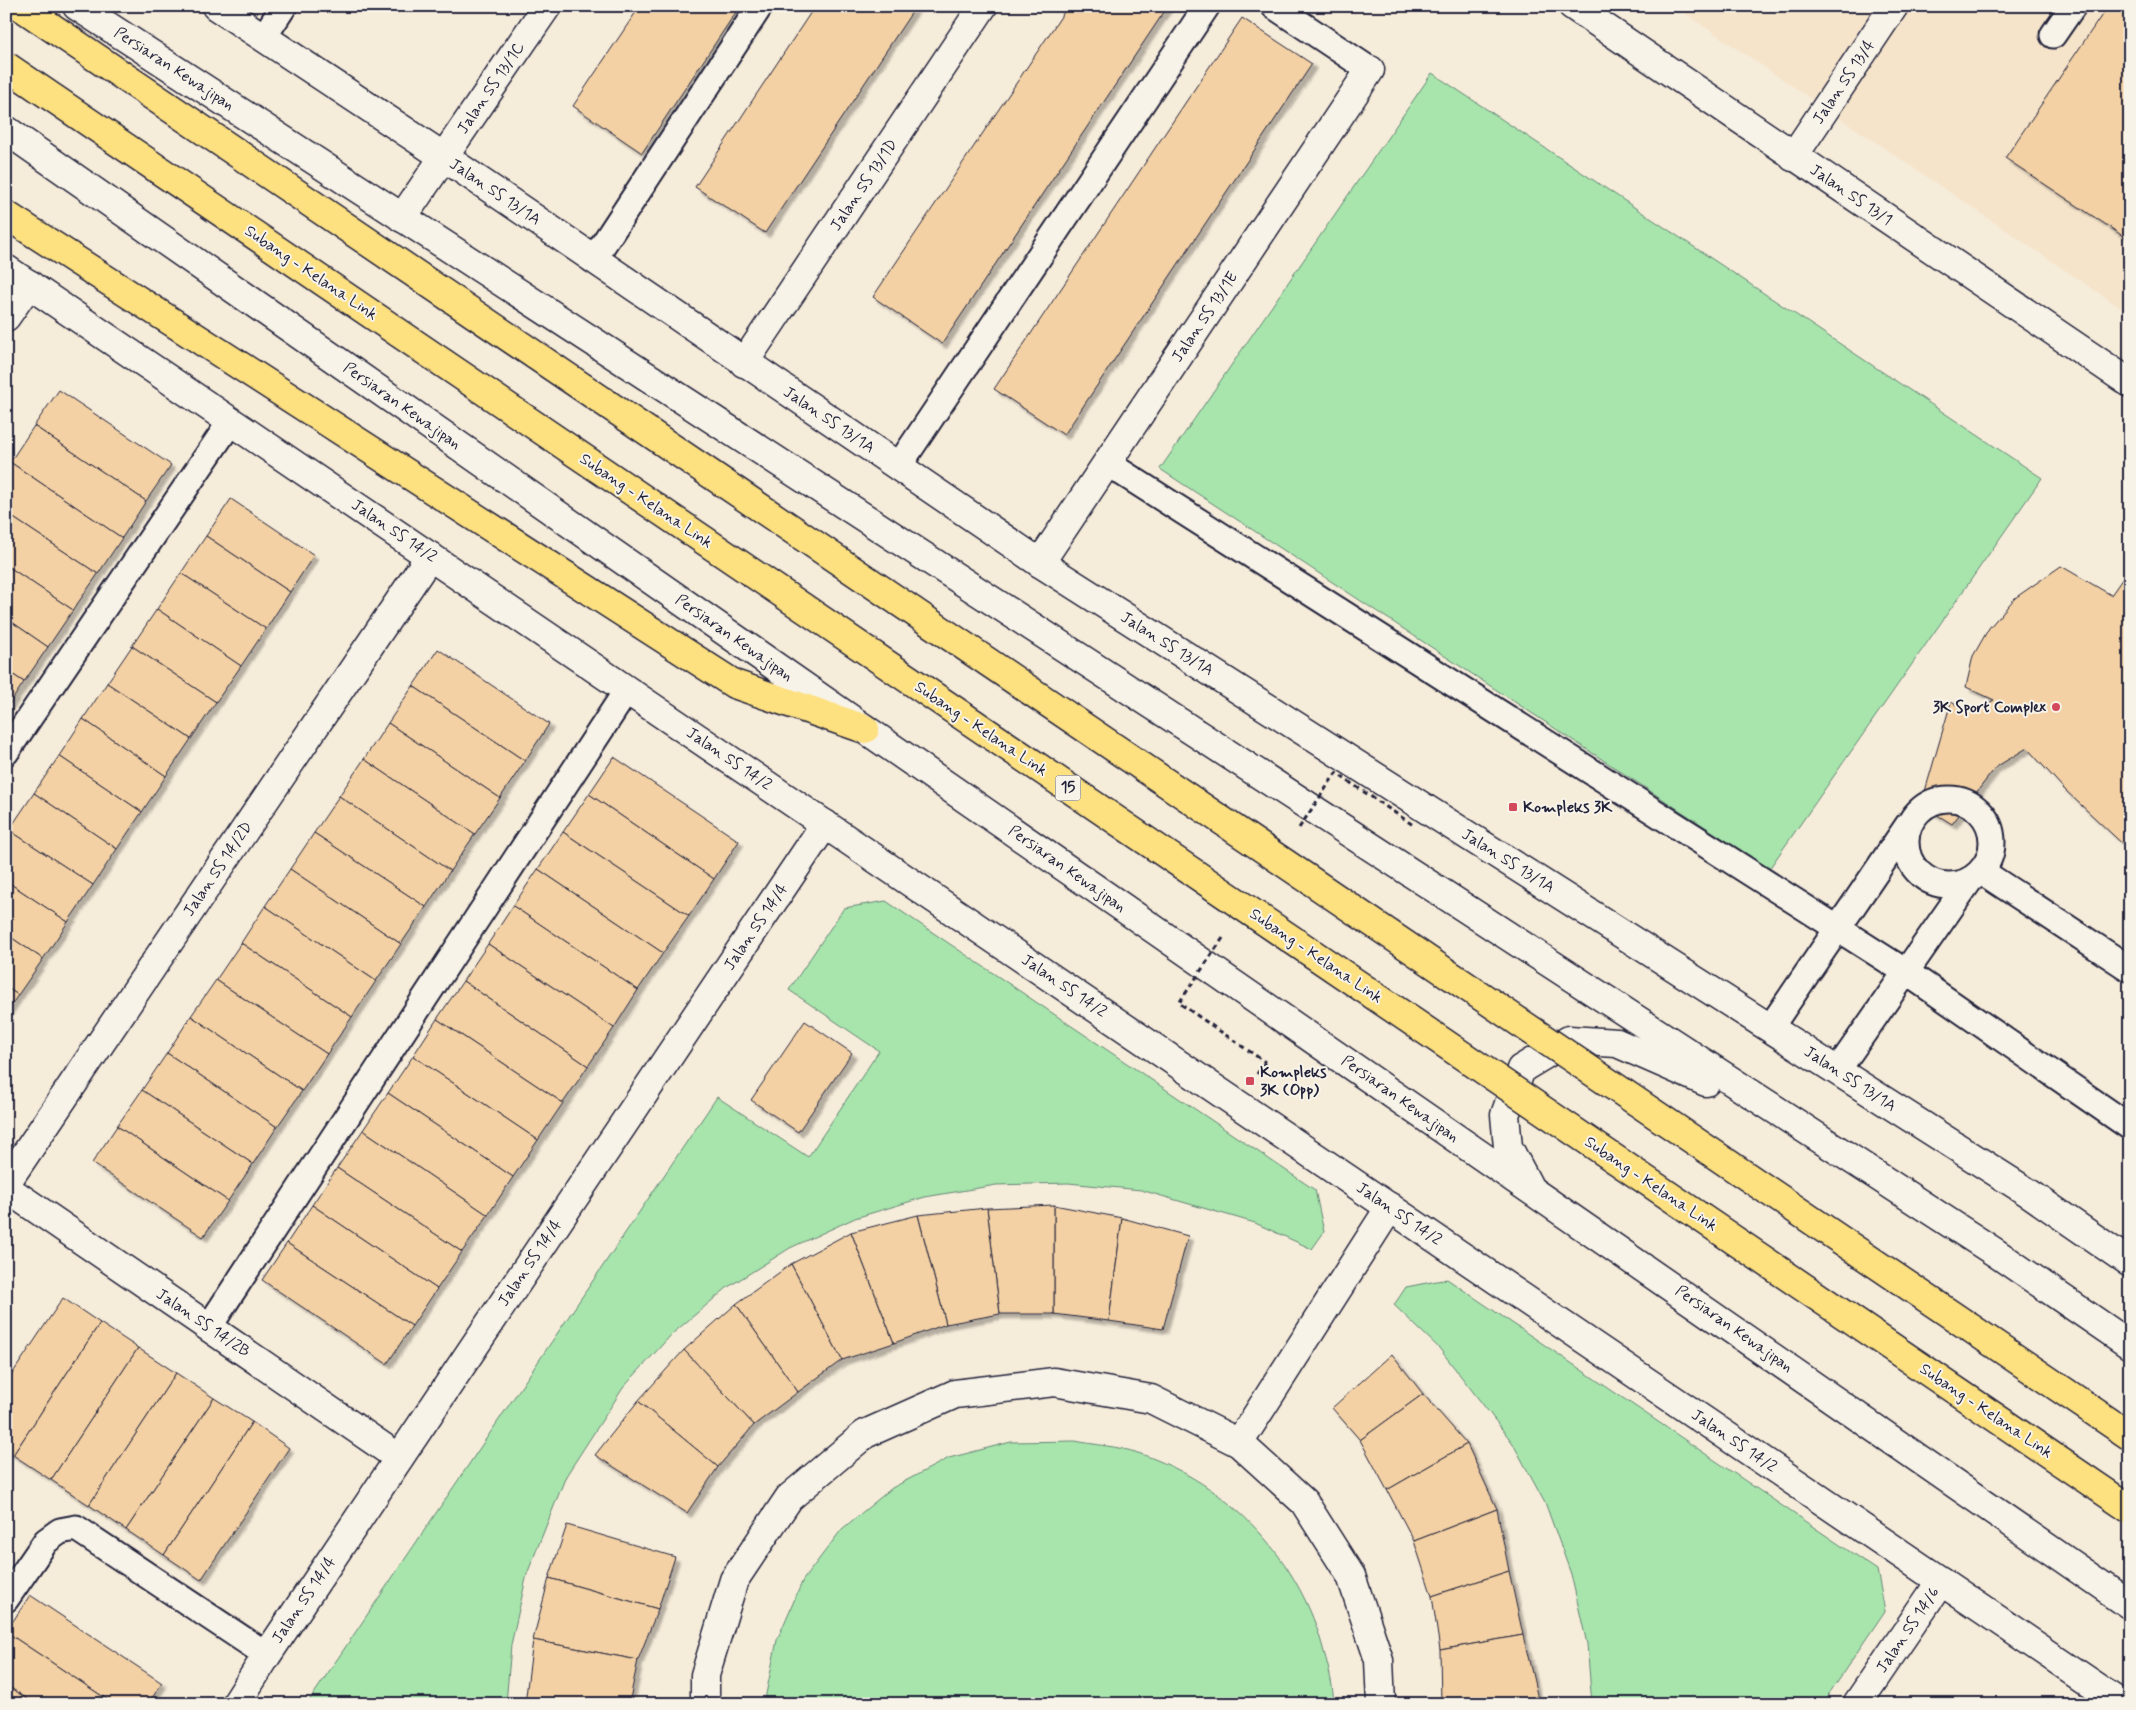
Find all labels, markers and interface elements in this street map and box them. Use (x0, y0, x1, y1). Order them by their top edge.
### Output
street label: Persiaran Kewajipan (110, 22, 238, 116)
street label: Jalan SS 13/4 (1808, 36, 1880, 128)
street label: Jalan SS 13/1C (452, 38, 530, 138)
street label: Jalan SS 13/1D (826, 135, 902, 235)
street label: Jalan SS 13/1A (445, 154, 545, 230)
street label: Jalan SS 13/1 (1806, 160, 1896, 230)
street label: Subang - Kelana Link (240, 221, 382, 325)
street label: Jalan SS 13/1E (1167, 268, 1243, 366)
street label: Persiaran Kewajipan (339, 357, 465, 455)
street label: Jalan SS 13/1A (779, 382, 879, 458)
street label: Subang - Kelana Link (575, 449, 717, 553)
street label: Jalan SS 14/2 (347, 495, 441, 567)
street label: Persiaran Kewajipan (671, 589, 797, 687)
street label: Jalan SS 13/1A (1117, 607, 1217, 681)
street label: Subang - Kelana Link (910, 677, 1052, 781)
place label: 3K Sport Complex (1933, 697, 2046, 718)
marker: 3K Sport Complex (2050, 701, 2062, 713)
street label: Jalan SS 14/2 (682, 723, 776, 795)
road number: 15 (1056, 776, 1080, 800)
place label: Kompleks 3K (1523, 797, 1613, 818)
marker: Kompleks 3K (1507, 801, 1519, 813)
street label: Jalan SS 14/2D (179, 817, 257, 921)
street label: Persiaran Kewajipan (1004, 820, 1130, 918)
street label: Jalan SS 13/1A (1458, 824, 1558, 898)
street label: Jalan SS 14/4 (719, 879, 793, 975)
street label: Subang - Kelana Link (1245, 904, 1387, 1008)
street label: Jalan SS 14/2 (1017, 950, 1111, 1022)
street label: Jalan SS 13/1A (1800, 1041, 1900, 1117)
street label: Persiaran Kewajipan (1337, 1050, 1463, 1148)
place label: Kompleks 3K (Opp) (1260, 1062, 1327, 1101)
marker: Kompleks 3K (Opp) (1244, 1075, 1256, 1087)
street label: Subang - Kelana Link (1580, 1132, 1722, 1236)
street label: Jalan SS 14/2 (1352, 1178, 1446, 1250)
street label: Jalan SS 14/4 (493, 1215, 567, 1311)
street label: Persiaran Kewajipan (1671, 1280, 1797, 1378)
street label: Jalan SS 14/2B (152, 1284, 254, 1362)
street label: Subang - Kelana Link (1915, 1359, 2057, 1463)
street label: Jalan SS 14/2 (1687, 1405, 1781, 1477)
street label: Jalan SS 14/4 (267, 1552, 341, 1648)
street label: Jalan SS 14/6 (1872, 1583, 1944, 1677)

